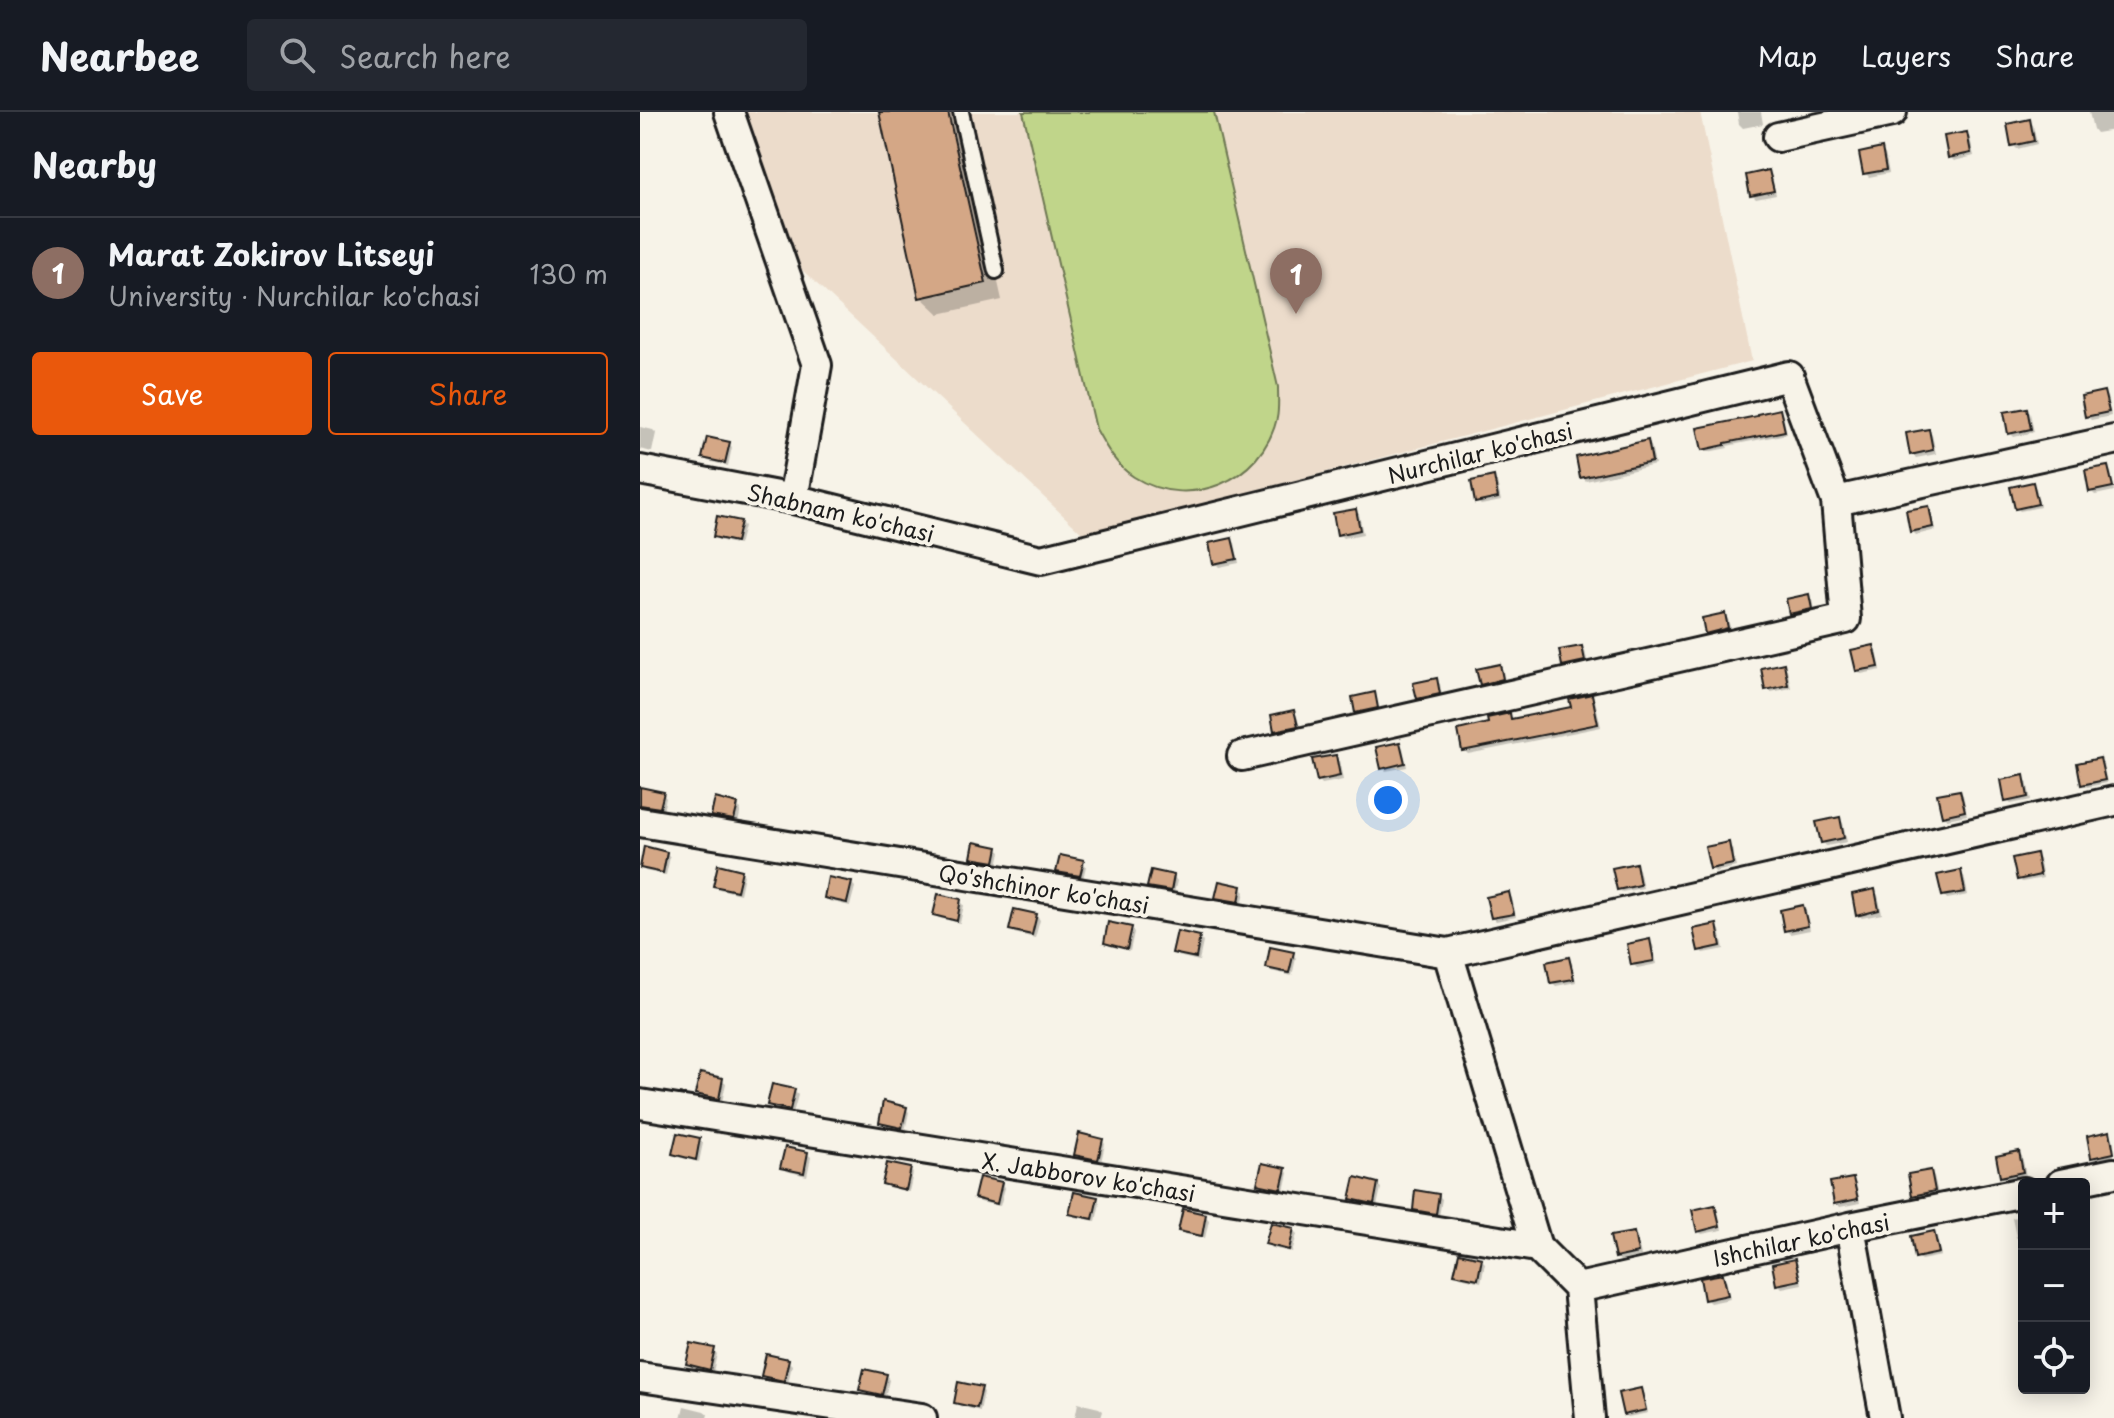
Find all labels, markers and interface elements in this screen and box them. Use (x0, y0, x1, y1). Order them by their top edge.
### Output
search box (247, 19, 807, 91)
text: Nearbee (40, 27, 199, 84)
icon: search (275, 33, 319, 77)
text: Search here (339, 33, 511, 78)
text: Map (1757, 34, 1817, 77)
text: Layers (1861, 34, 1951, 77)
text: Share (1995, 34, 2074, 77)
text: Nearby (32, 138, 157, 190)
text: Marat Zokirov Litseyi (108, 231, 434, 276)
pin: 1 (1270, 248, 1322, 314)
text: 1 (52, 254, 64, 293)
text: 130 m (529, 254, 608, 293)
text: University · Nurchilar ko'chasi (108, 276, 480, 315)
button: Save (32, 352, 312, 435)
button: Share (328, 352, 608, 435)
street label: Nurchilar ko'chasi (1384, 413, 1576, 491)
street label: Shabnam ko'chasi (744, 474, 938, 550)
your location (1368, 780, 1408, 820)
street label: Qo'shchinor ko'chasi (936, 855, 1152, 921)
street label: X. Jabborov ko'chasi (980, 1143, 1198, 1209)
map controls (2018, 1178, 2090, 1394)
button: + (2018, 1178, 2090, 1250)
street label: Ishchilar ko'chasi (1710, 1204, 1892, 1274)
button: − (2018, 1250, 2090, 1322)
button: locate (2018, 1322, 2090, 1394)

